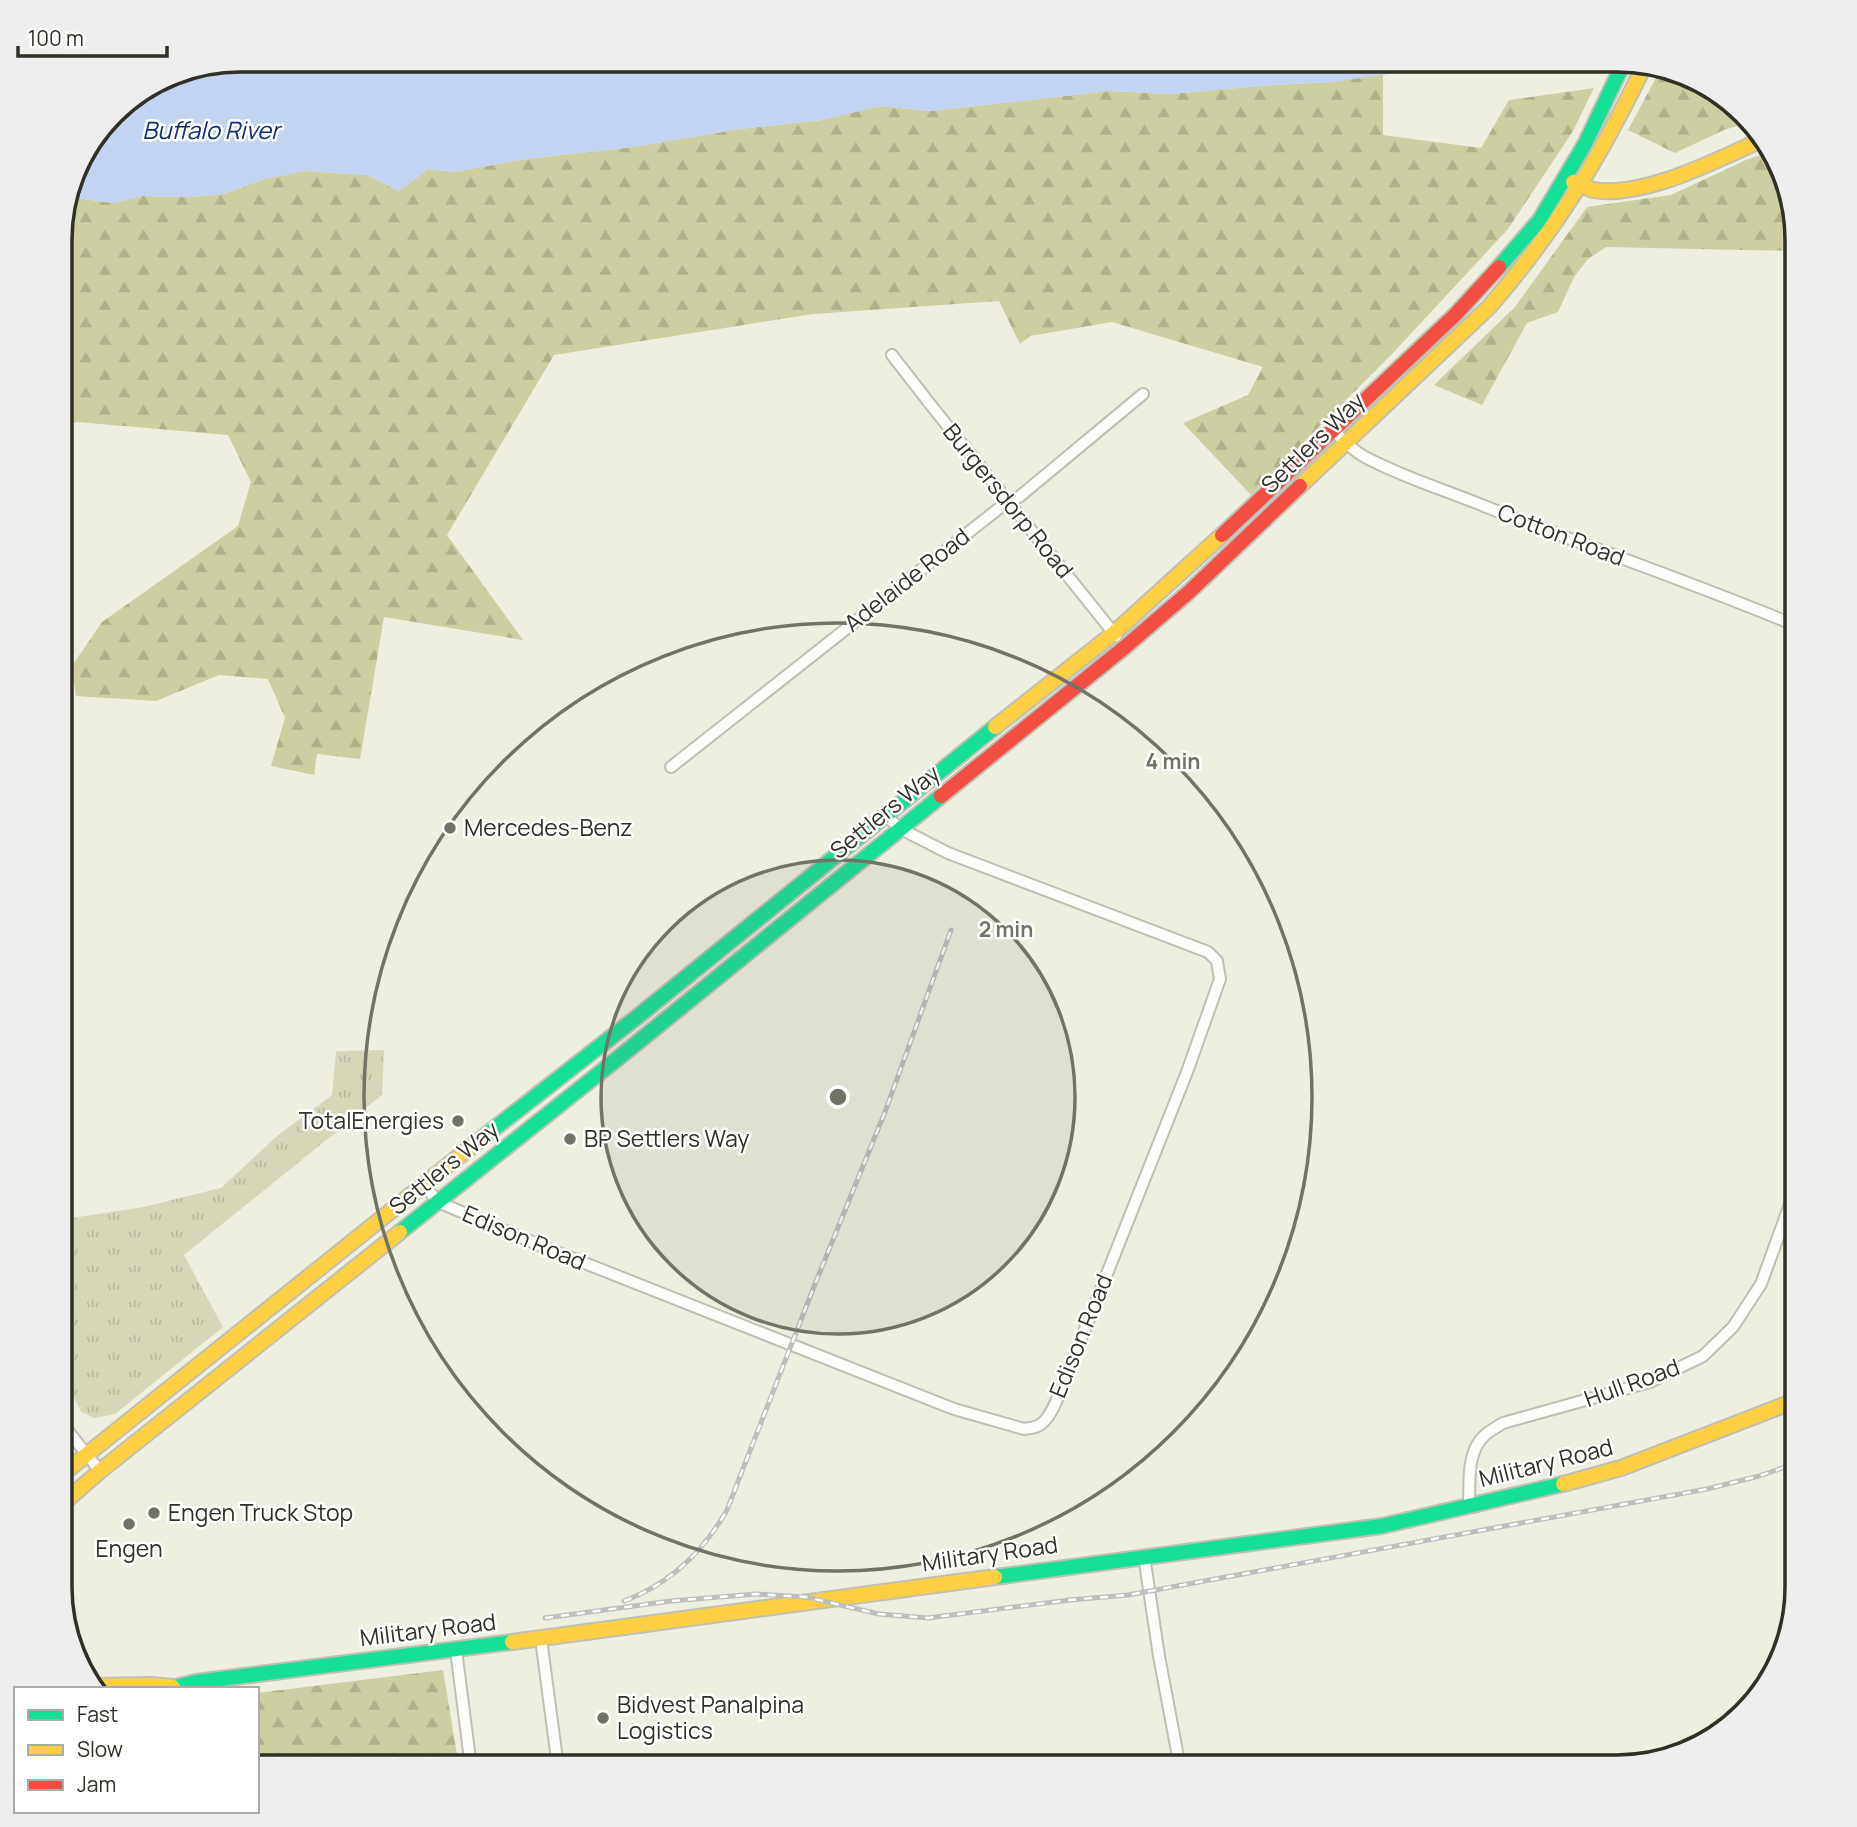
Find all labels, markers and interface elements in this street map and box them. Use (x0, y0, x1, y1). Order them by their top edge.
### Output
scale bar (18, 14, 166, 58)
text: 100 m (28, 24, 84, 52)
water label: Buffalo River (142, 113, 283, 146)
street label: Settlers Way (1253, 385, 1371, 500)
street label: Burgersdorp Road (936, 416, 1081, 585)
street label: Cotton Road (1493, 495, 1629, 573)
street label: Adelaide Road (837, 520, 976, 638)
text: 4 min (1146, 747, 1200, 775)
street label: Settlers Way (823, 757, 946, 865)
place label: Mercedes-Benz (464, 811, 633, 843)
marker: Mercedes-Benz (442, 820, 458, 836)
text: 2 min (979, 915, 1033, 943)
centre of rings (826, 1085, 850, 1109)
place label: TotalEnergies (299, 1104, 444, 1136)
street label: Settlers Way (382, 1113, 505, 1221)
marker: TotalEnergies (450, 1113, 466, 1129)
place label: BP Settlers Way (584, 1122, 749, 1154)
marker: BP Settlers Way (562, 1131, 578, 1147)
street label: Edison Road (458, 1197, 591, 1277)
street label: Edison Road (1041, 1269, 1119, 1402)
street label: Hull Road (1580, 1350, 1684, 1414)
street label: Military Road (1476, 1430, 1616, 1494)
place label: Engen Truck Stop (168, 1496, 353, 1528)
marker: Engen Truck Stop (146, 1505, 162, 1521)
marker: Engen (121, 1516, 137, 1532)
street label: Military Road (920, 1528, 1060, 1578)
place label: Engen (95, 1532, 163, 1564)
street label: Military Road (358, 1605, 498, 1653)
legend (14, 1687, 259, 1813)
place label: Bidvest Panalpina Logistics (617, 1688, 804, 1746)
text: Fast (77, 1700, 118, 1728)
marker: Bidvest Panalpina Logistics (595, 1710, 611, 1726)
text: Slow (77, 1735, 123, 1763)
text: Jam (77, 1770, 116, 1798)

